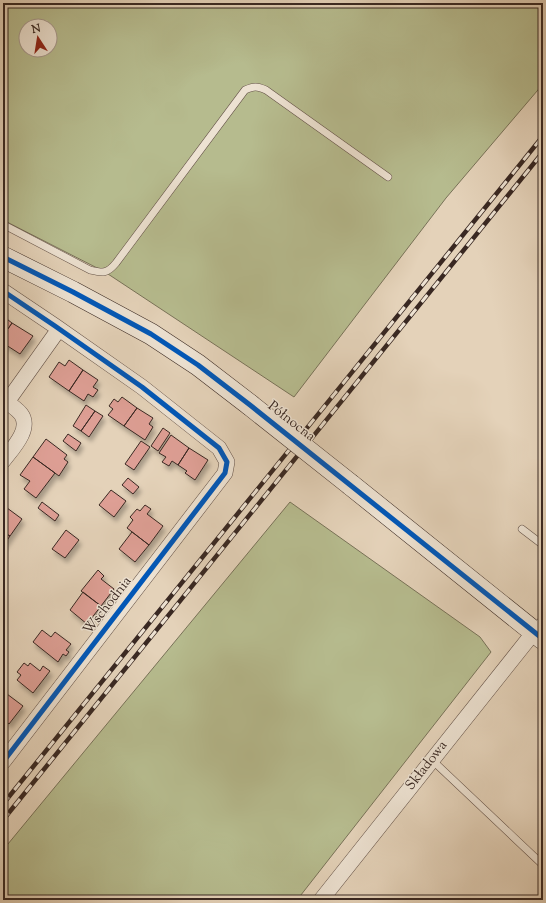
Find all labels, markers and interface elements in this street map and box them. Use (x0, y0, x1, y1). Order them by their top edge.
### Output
north arrow (18, 18, 58, 58)
text: N (29, 20, 42, 38)
street label: Północna (263, 397, 320, 447)
street label: Wschodnia (79, 572, 137, 639)
street label: Składowa (401, 736, 453, 795)

